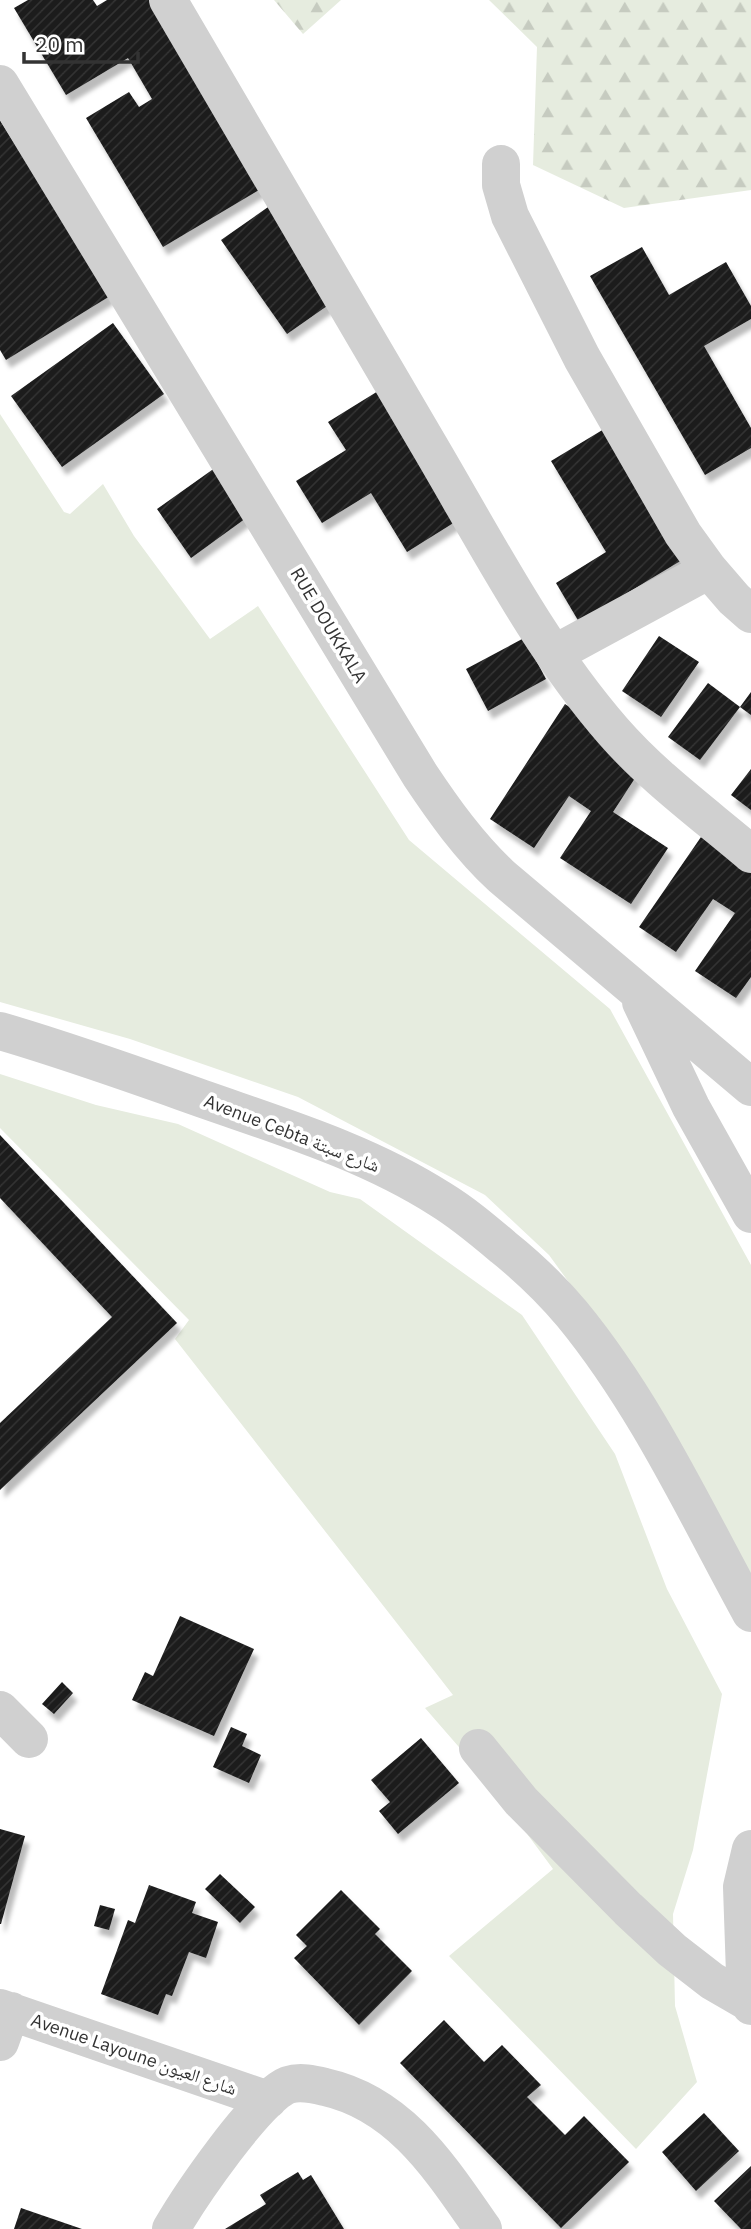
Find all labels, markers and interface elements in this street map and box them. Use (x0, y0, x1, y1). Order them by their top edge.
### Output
scale bar (24, 21, 138, 65)
text: 20 m (35, 30, 84, 58)
street label: RUE DOUKKALA (286, 563, 373, 687)
street label: Avenue Cebta شارع سبتة (201, 1089, 383, 1177)
street label: Avenue Layoune شارع العيون (28, 2008, 240, 2100)

